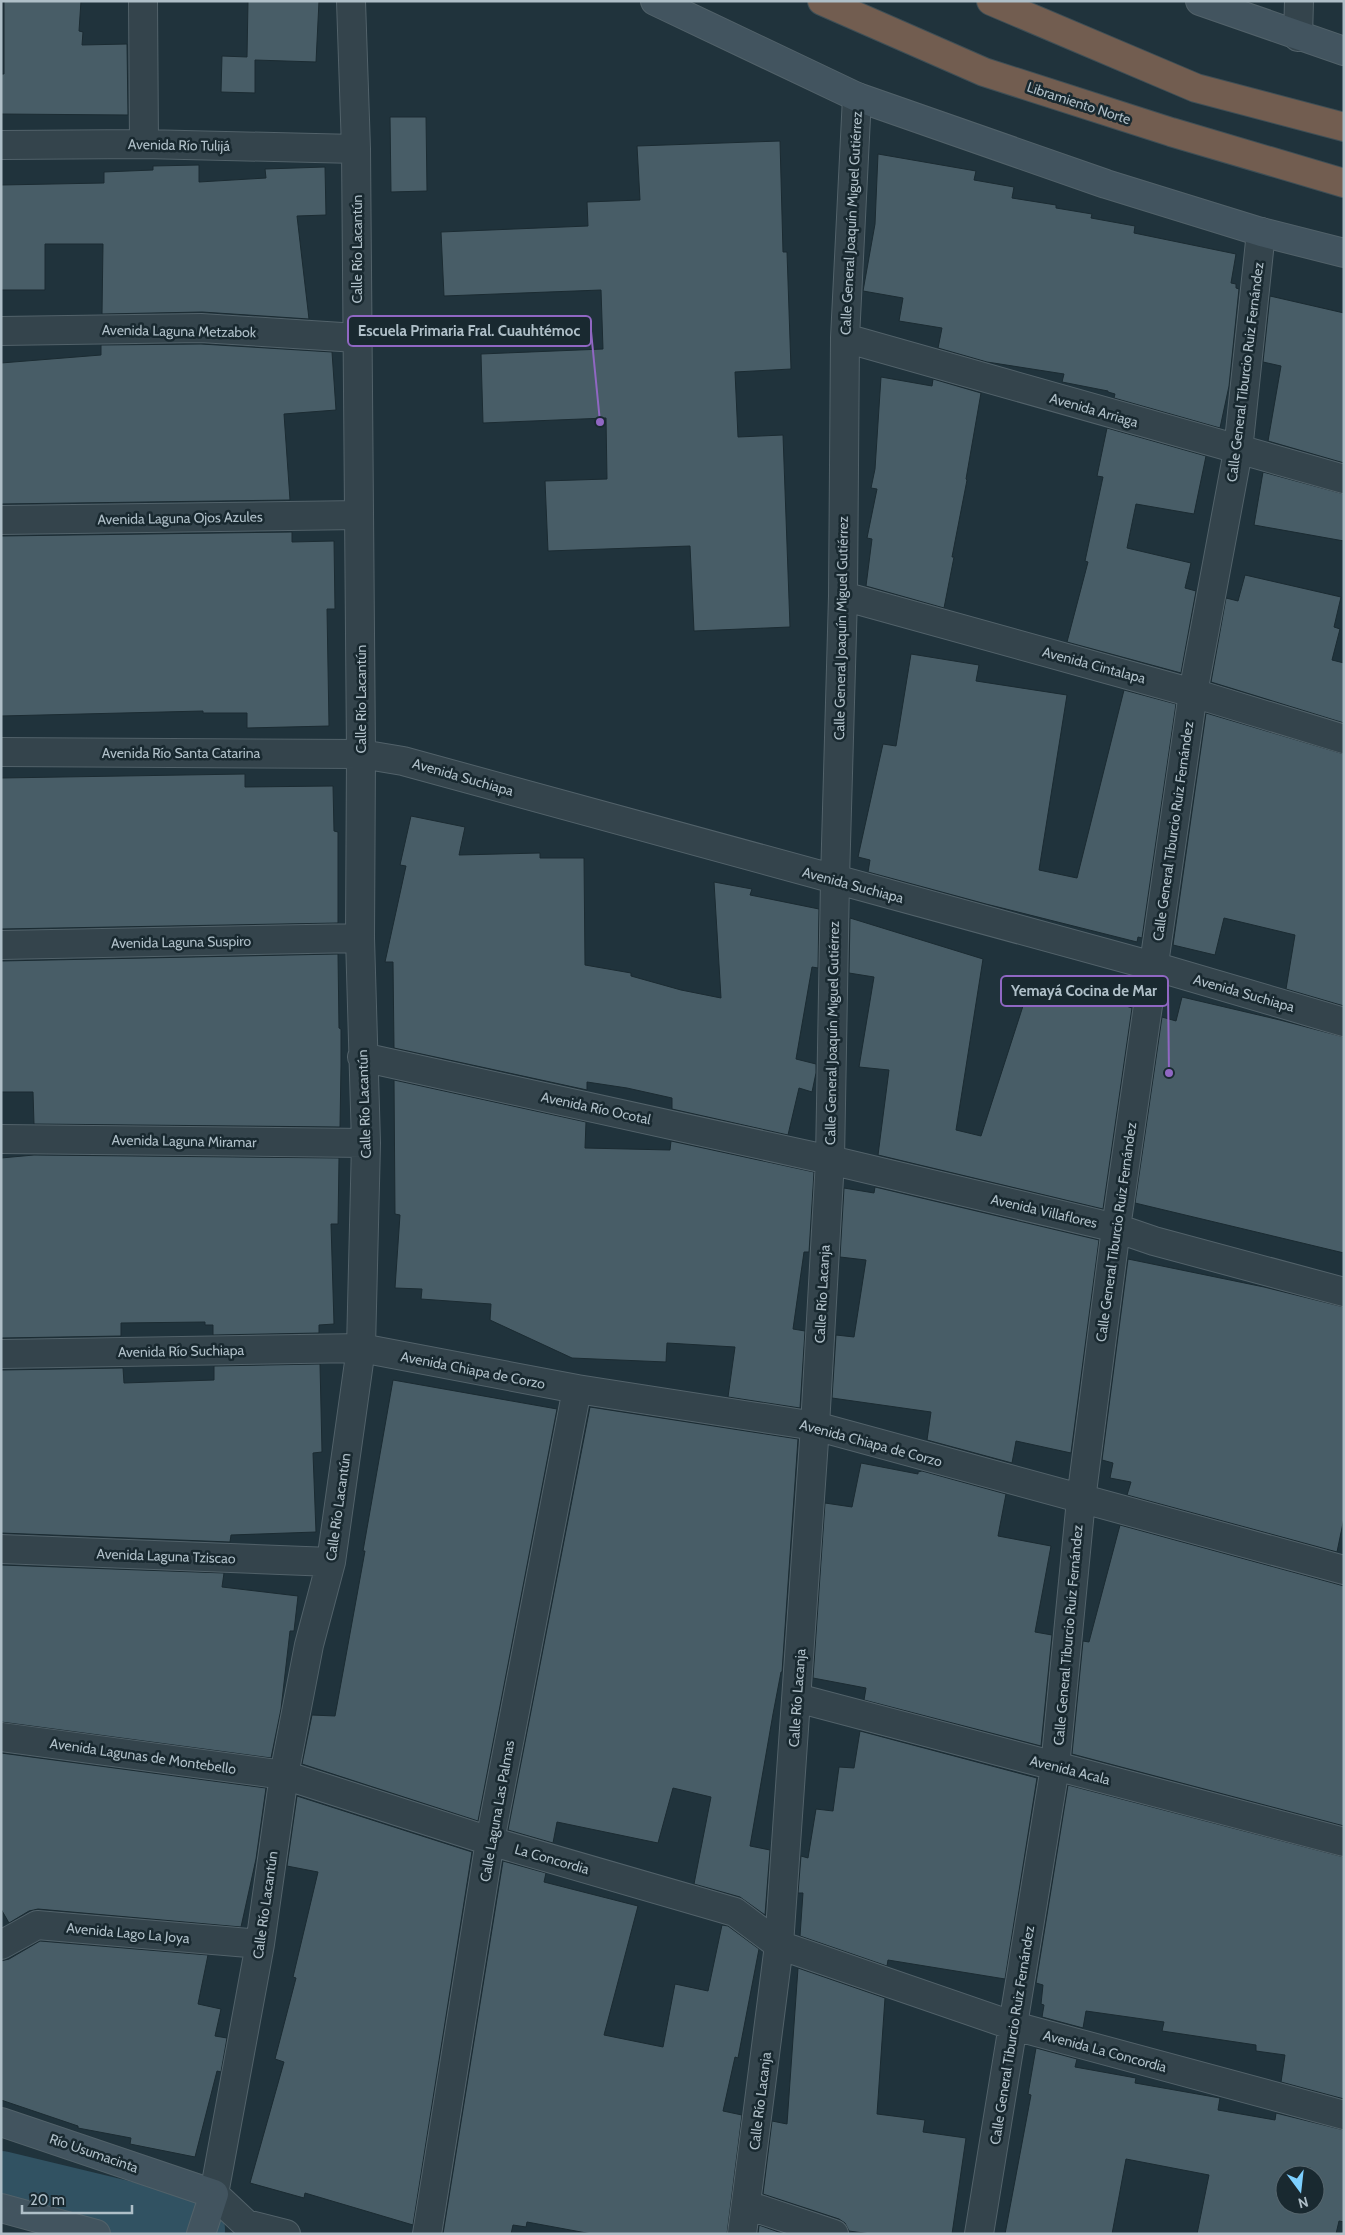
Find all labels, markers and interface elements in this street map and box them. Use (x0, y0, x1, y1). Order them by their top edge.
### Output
street label: Libramiento Norte (1025, 78, 1133, 128)
street label: Calle General Joaquín Miguel Gutiérrez (836, 110, 866, 335)
street label: Avenida Río Tulijá (128, 135, 231, 155)
street label: Calle Río Lacantún (348, 194, 366, 303)
street label: Calle General Tiburcio Ruiz Fernández (1223, 261, 1267, 483)
callout: Escuela Primaria Fral. Cuauhtémoc (348, 316, 591, 346)
street label: Avenida Laguna Metzabok (102, 321, 257, 341)
text: Escuela Primaria Fral. Cuauhtémoc (358, 322, 580, 340)
street label: Avenida Arriaga (1048, 389, 1141, 431)
street label: Avenida Laguna Ojos Azules (97, 508, 263, 528)
street label: Calle General Joaquín Miguel Gutiérrez (830, 515, 852, 740)
street label: Avenida Cintalapa (1040, 643, 1148, 688)
street label: Calle Río Lacantún (352, 644, 370, 753)
street label: Calle General Tiburcio Ruiz Fernández (1149, 720, 1197, 942)
street label: Avenida Río Santa Catarina (102, 744, 260, 762)
street label: Avenida Suchiapa (410, 754, 516, 800)
street label: Avenida Suchiapa (800, 863, 906, 907)
street label: Calle General Joaquín Miguel Gutiérrez (821, 920, 843, 1145)
street label: Avenida Laguna Suspiro (111, 932, 252, 952)
street label: Avenida Suchiapa (1191, 970, 1297, 1016)
callout: Yemayá Cocina de Mar (1001, 976, 1168, 1006)
text: Yemayá Cocina de Mar (1010, 982, 1157, 1000)
street label: Calle Río Lacantún (353, 1049, 375, 1159)
street label: Avenida Río Ocotal (539, 1088, 653, 1129)
street label: Calle General Tiburcio Ruiz Fernández (1092, 1121, 1140, 1343)
street label: Avenida Laguna Miramar (111, 1131, 257, 1151)
street label: Avenida Villaflores (989, 1190, 1099, 1232)
street label: Calle Río Lacanja (810, 1244, 834, 1344)
street label: Avenida Río Suchiapa (118, 1341, 245, 1361)
street label: Avenida Chiapa de Corzo (399, 1347, 547, 1393)
street label: Avenida Chiapa de Corzo (798, 1415, 945, 1471)
street label: Calle Río Lacantún (322, 1452, 355, 1562)
street label: Calle General Tiburcio Ruiz Fernández (1049, 1523, 1087, 1746)
street label: Avenida Laguna Tziscao (96, 1545, 236, 1567)
street label: Calle Río Lacanja (785, 1648, 809, 1748)
street label: Avenida Lagunas de Montebello (49, 1734, 238, 1778)
street label: Calle Laguna Las Palmas (476, 1739, 518, 1883)
street label: Avenida Acala (1028, 1751, 1112, 1789)
street label: La Concordia (513, 1840, 592, 1878)
street label: Calle Río Lacantún (249, 1850, 282, 1960)
street label: Avenida Lago La Joya (66, 1919, 191, 1947)
street label: Calle General Tiburcio Ruiz Fernández (986, 1924, 1038, 2146)
street label: Avenida La Concordia (1041, 2026, 1169, 2076)
street label: Calle Río Lacanja (745, 2051, 775, 2151)
street label: Río Usumacinta (47, 2129, 141, 2177)
north arrow (1275, 2165, 1325, 2215)
scale bar (22, 2182, 132, 2214)
text: 20 m (30, 2191, 65, 2209)
text: N (1296, 2193, 1310, 2213)

